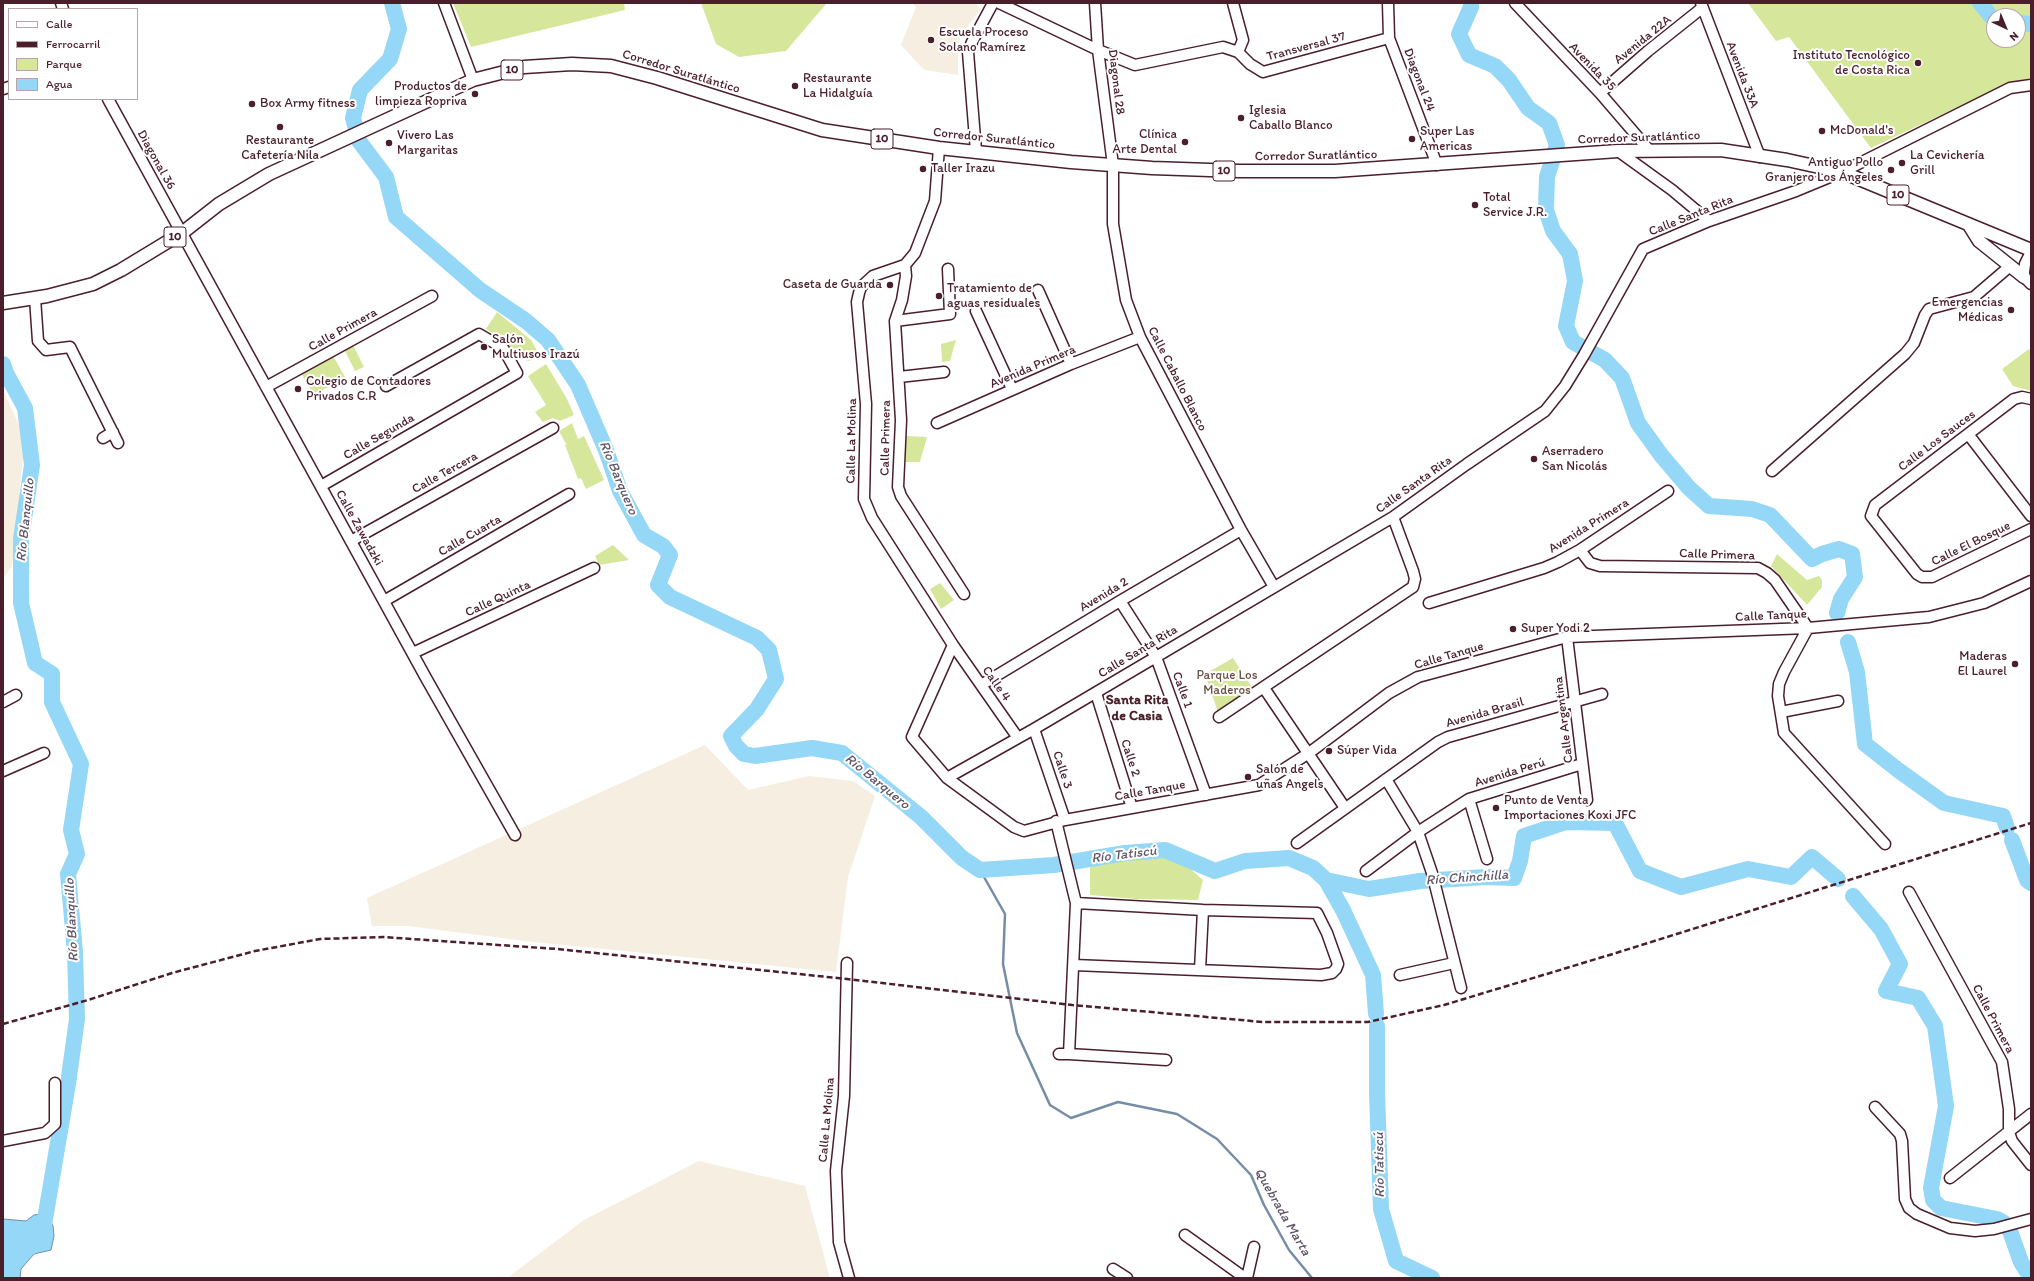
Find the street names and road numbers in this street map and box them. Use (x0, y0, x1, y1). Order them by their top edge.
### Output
street label: Avenida 22A (1611, 12, 1675, 68)
street label: Transversal 37 (1265, 29, 1347, 65)
street label: Avenida 35 (1565, 40, 1619, 94)
street label: Avenida 33A (1722, 40, 1762, 110)
street label: Diagonal 24 (1400, 46, 1438, 114)
street label: Corredor Suratlántico (620, 47, 742, 97)
street label: Diagonal 28 (1104, 48, 1128, 116)
road number: 10 (501, 60, 523, 80)
street label: Corredor Suratlántico (932, 125, 1056, 153)
street label: Diagonal 36 (133, 127, 179, 193)
street label: Corredor Suratlántico (1577, 128, 1701, 148)
road number: 10 (871, 129, 893, 149)
street label: Corredor Suratlántico (1255, 147, 1377, 165)
road number: 10 (1213, 161, 1235, 181)
road number: 10 (1887, 185, 1909, 205)
street label: Calle Santa Rita (1647, 192, 1735, 240)
road number: 10 (164, 227, 186, 247)
street label: Calle Primera (306, 305, 380, 355)
street label: Calle Caballo Blanco (1144, 324, 1210, 434)
street label: Avenida Primera (988, 342, 1078, 392)
street label: Calle La Molina (843, 398, 861, 484)
street label: Calle Primera (878, 400, 894, 476)
street label: Calle Los Sauces (1895, 407, 1979, 475)
street label: Calle Segunda (341, 410, 417, 464)
street label: Calle Tercera (409, 448, 481, 498)
street label: Calle Santa Rita (1373, 453, 1455, 517)
street label: Calle Zawadzki (332, 487, 386, 569)
street label: Avenida Primera (1546, 495, 1632, 557)
street label: Calle Cuarta (436, 512, 504, 560)
street label: Calle El Bosque (1929, 518, 2013, 570)
street label: Calle Primera (1679, 546, 1755, 564)
street label: Avenida 2 (1077, 574, 1131, 616)
street label: Calle Quinta (463, 577, 533, 621)
street label: Calle Tanque (1735, 606, 1807, 626)
street label: Calle Santa Rita (1096, 622, 1180, 682)
street label: Calle Tanque (1412, 639, 1486, 673)
street label: Calle 4 (978, 663, 1014, 705)
street label: Calle 1 (1168, 670, 1196, 710)
street label: Calle Argentina (1551, 676, 1577, 764)
street label: Avenida Brasil (1444, 694, 1526, 732)
street label: Calle 2 (1117, 737, 1143, 779)
street label: Calle 3 (1049, 749, 1075, 791)
street label: Avenida Perú (1473, 755, 1547, 791)
street label: Calle Tanque (1113, 777, 1187, 805)
street label: Calle Primera (1968, 982, 2018, 1056)
street label: Calle La Molina (816, 1077, 838, 1163)

